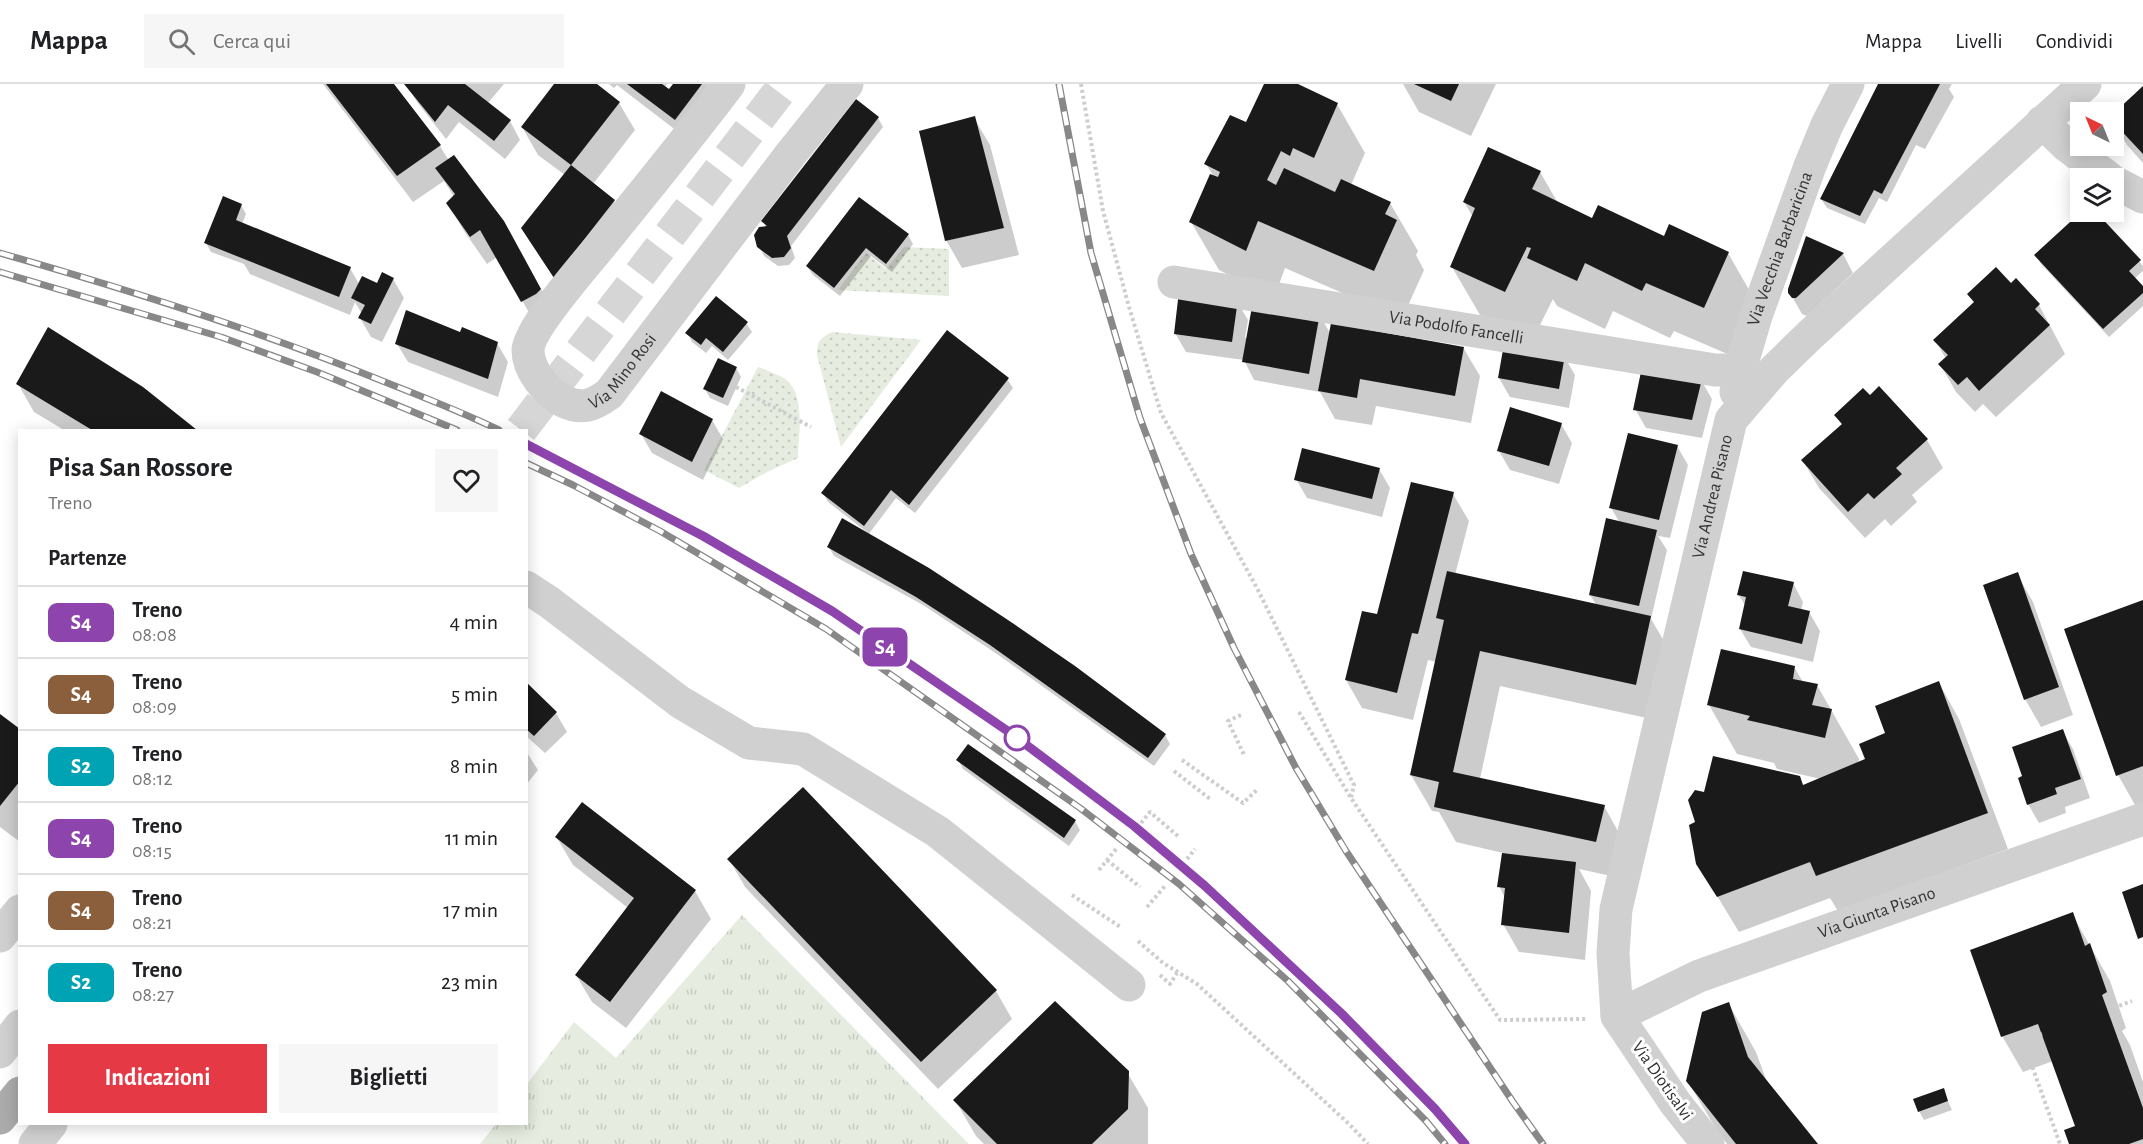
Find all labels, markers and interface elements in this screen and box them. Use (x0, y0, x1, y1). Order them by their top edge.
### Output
search box (144, 14, 564, 68)
icon: search (165, 25, 198, 58)
text: Mappa (30, 27, 108, 55)
text: Cerca qui (213, 30, 291, 52)
text: Mappa (1865, 31, 1922, 52)
text: Livelli (1955, 31, 2003, 52)
text: Condividi (2036, 31, 2113, 52)
north arrow (2070, 102, 2124, 156)
map controls (2070, 102, 2124, 222)
button: layers (2070, 168, 2124, 222)
street label: Via Vecchia Barbaricina (1745, 169, 1816, 328)
street label: Via Podolfo Fancelli (1388, 308, 1525, 348)
street label: Via Mino Rosi (586, 331, 660, 413)
street label: Via Andrea Pisano (1690, 433, 1736, 560)
button: heart (435, 449, 498, 512)
text: Pisa San Rossore (48, 454, 233, 482)
text: Treno (48, 493, 92, 513)
text: Partenze (48, 547, 127, 569)
text: Treno (132, 599, 182, 621)
text: 4 min (450, 611, 498, 633)
text: S4 (70, 612, 92, 633)
text: 08:08 (132, 625, 177, 645)
line badge: S4 (858, 628, 912, 666)
text: S4 (874, 637, 896, 658)
text: Treno (132, 671, 182, 693)
text: 5 min (451, 683, 498, 705)
text: S4 (70, 684, 92, 705)
text: 08:09 (132, 697, 177, 717)
unlabelled marker (1004, 725, 1030, 751)
text: Treno (132, 743, 182, 765)
text: 8 min (450, 755, 498, 777)
text: S2 (71, 756, 91, 777)
text: 08:12 (132, 769, 173, 789)
text: Treno (132, 815, 182, 837)
text: 11 min (445, 827, 498, 849)
text: S4 (70, 828, 92, 849)
text: 08:15 (132, 841, 172, 861)
street label: Via Giunta Pisano (1816, 884, 1938, 942)
text: Treno (132, 887, 182, 909)
text: 17 min (443, 899, 498, 921)
text: S4 (70, 900, 92, 921)
text: 08:21 (132, 913, 173, 933)
text: Treno (132, 959, 182, 981)
text: 23 min (441, 971, 498, 993)
text: S2 (71, 972, 91, 993)
text: 08:27 (132, 985, 174, 1005)
street label: Via Diotisalvi (1628, 1038, 1696, 1124)
button: Indicazioni (48, 1044, 267, 1113)
button: Biglietti (279, 1044, 498, 1113)

